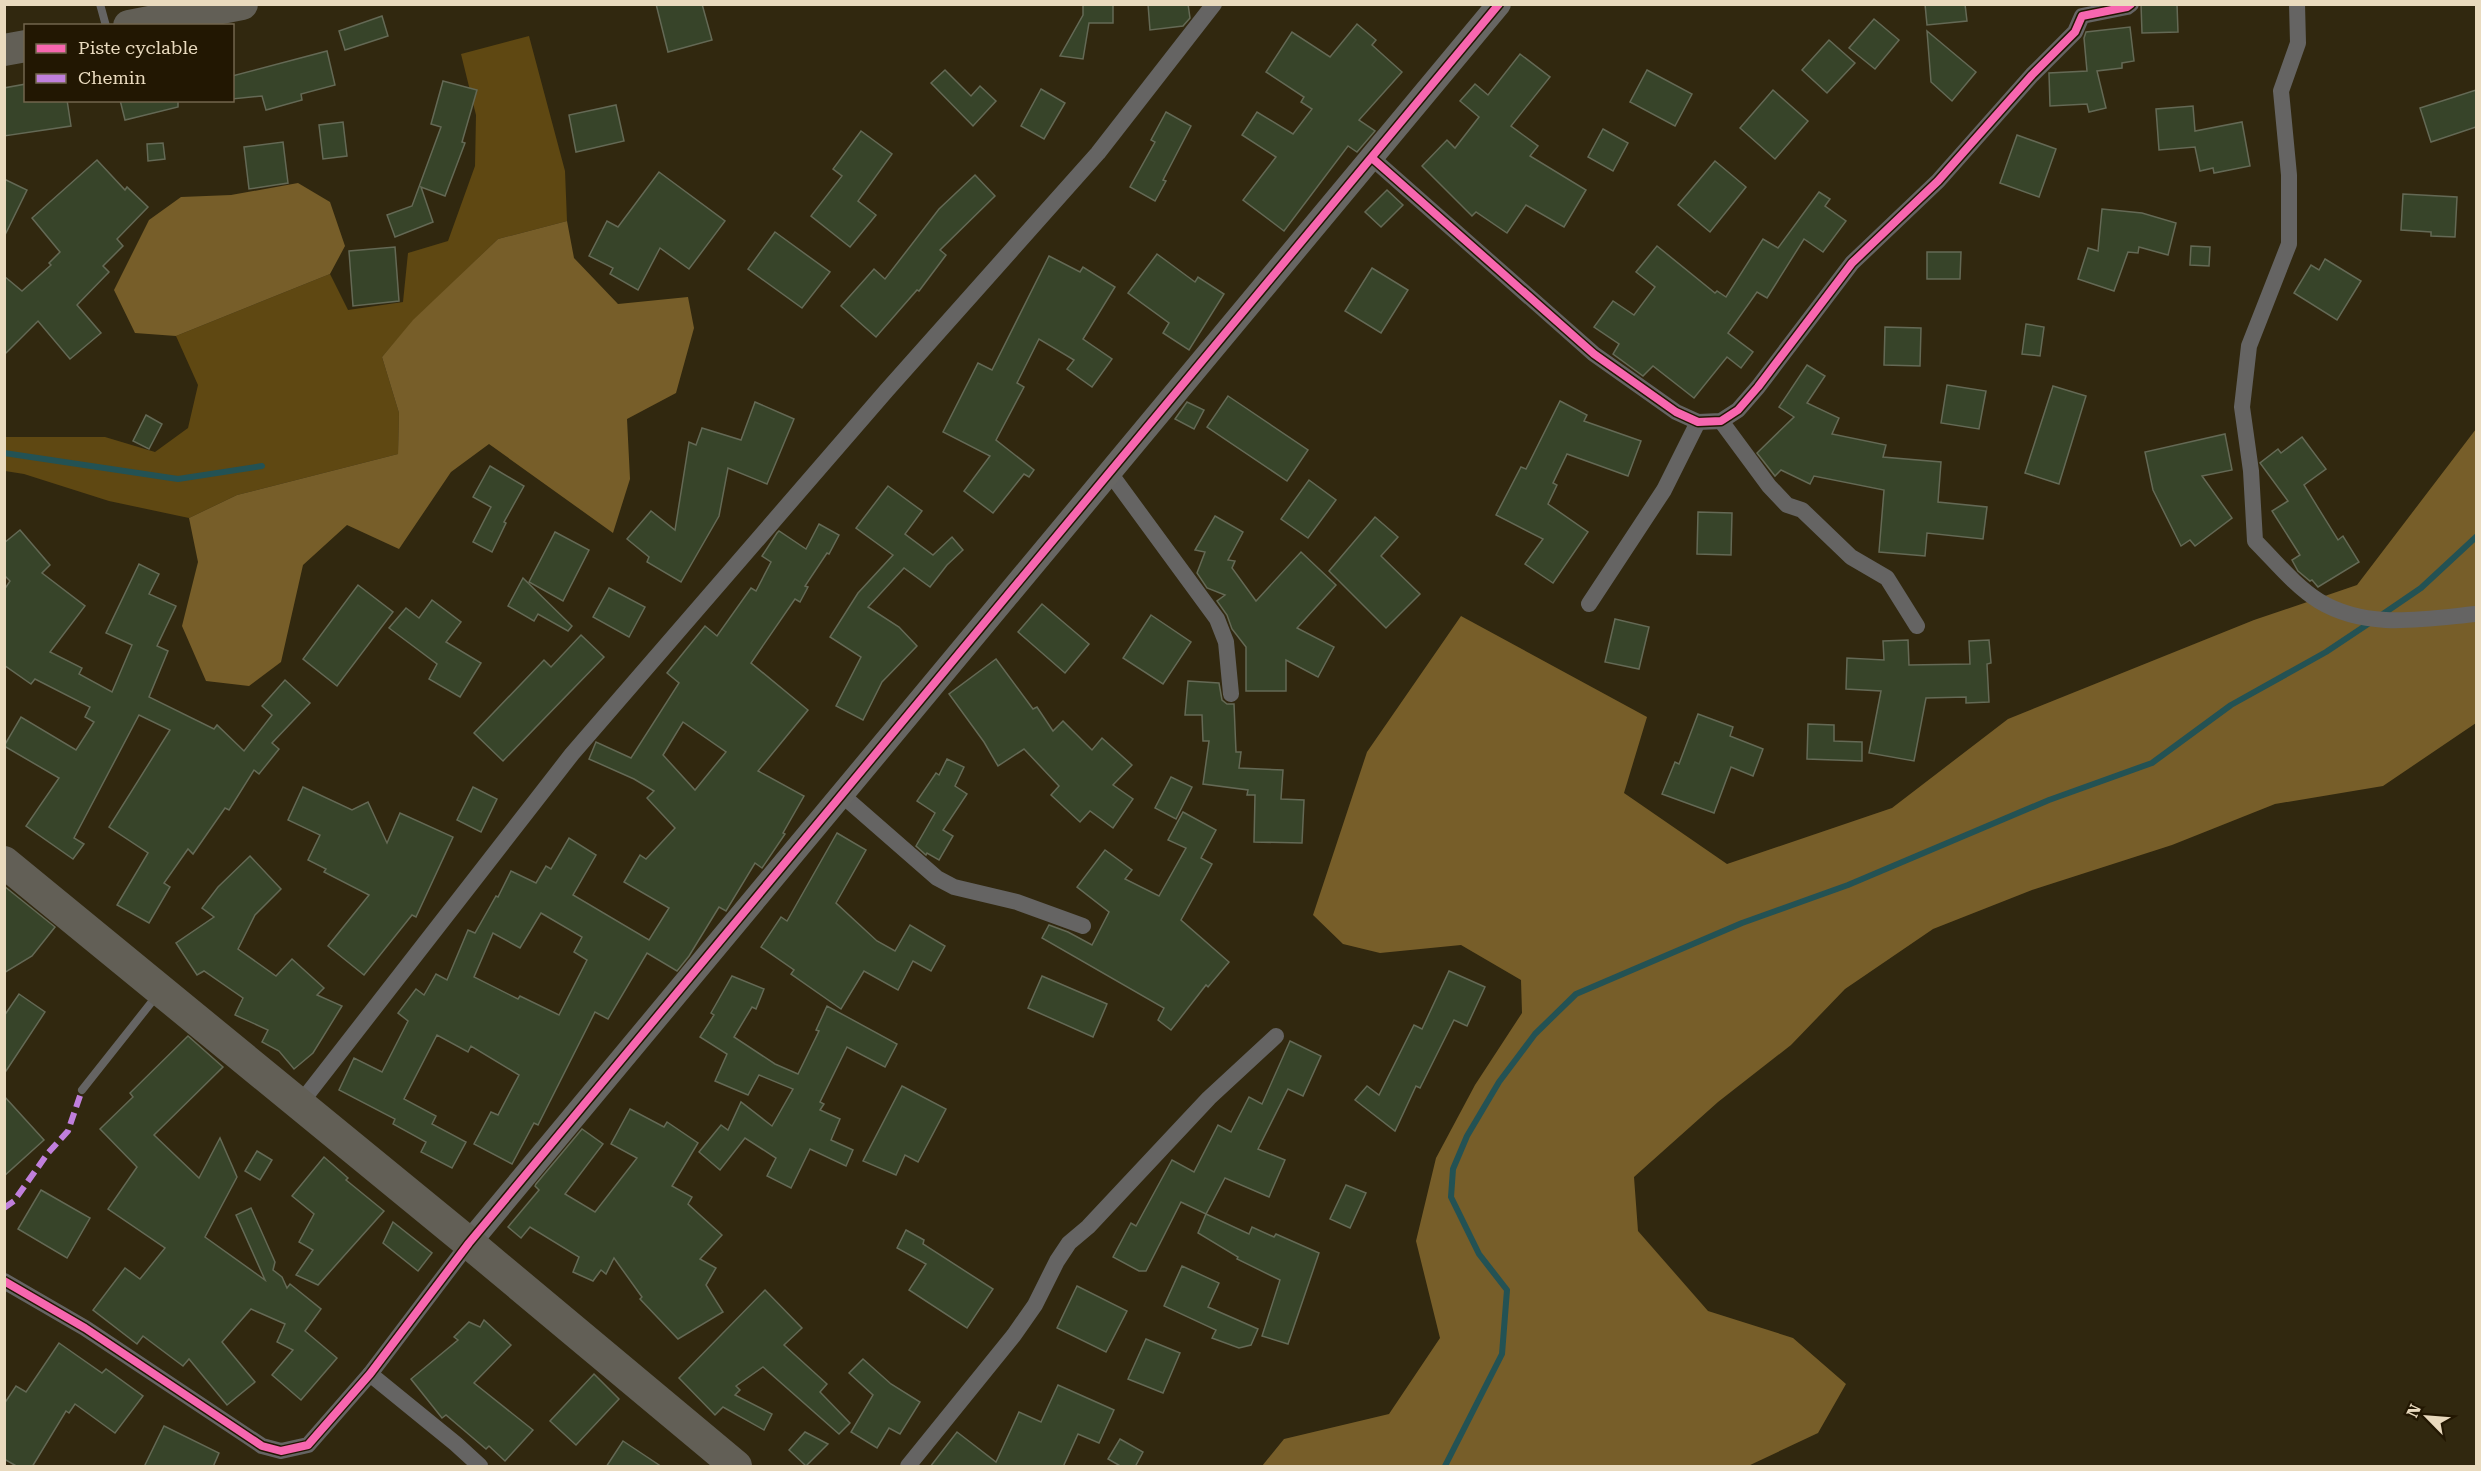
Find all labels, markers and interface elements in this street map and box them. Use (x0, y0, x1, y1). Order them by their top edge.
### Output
legend (24, 24, 234, 102)
text: Piste cyclable (78, 37, 198, 58)
text: Chemin (78, 67, 147, 88)
north arrow (2397, 1387, 2457, 1447)
text: N (2403, 1401, 2425, 1420)

